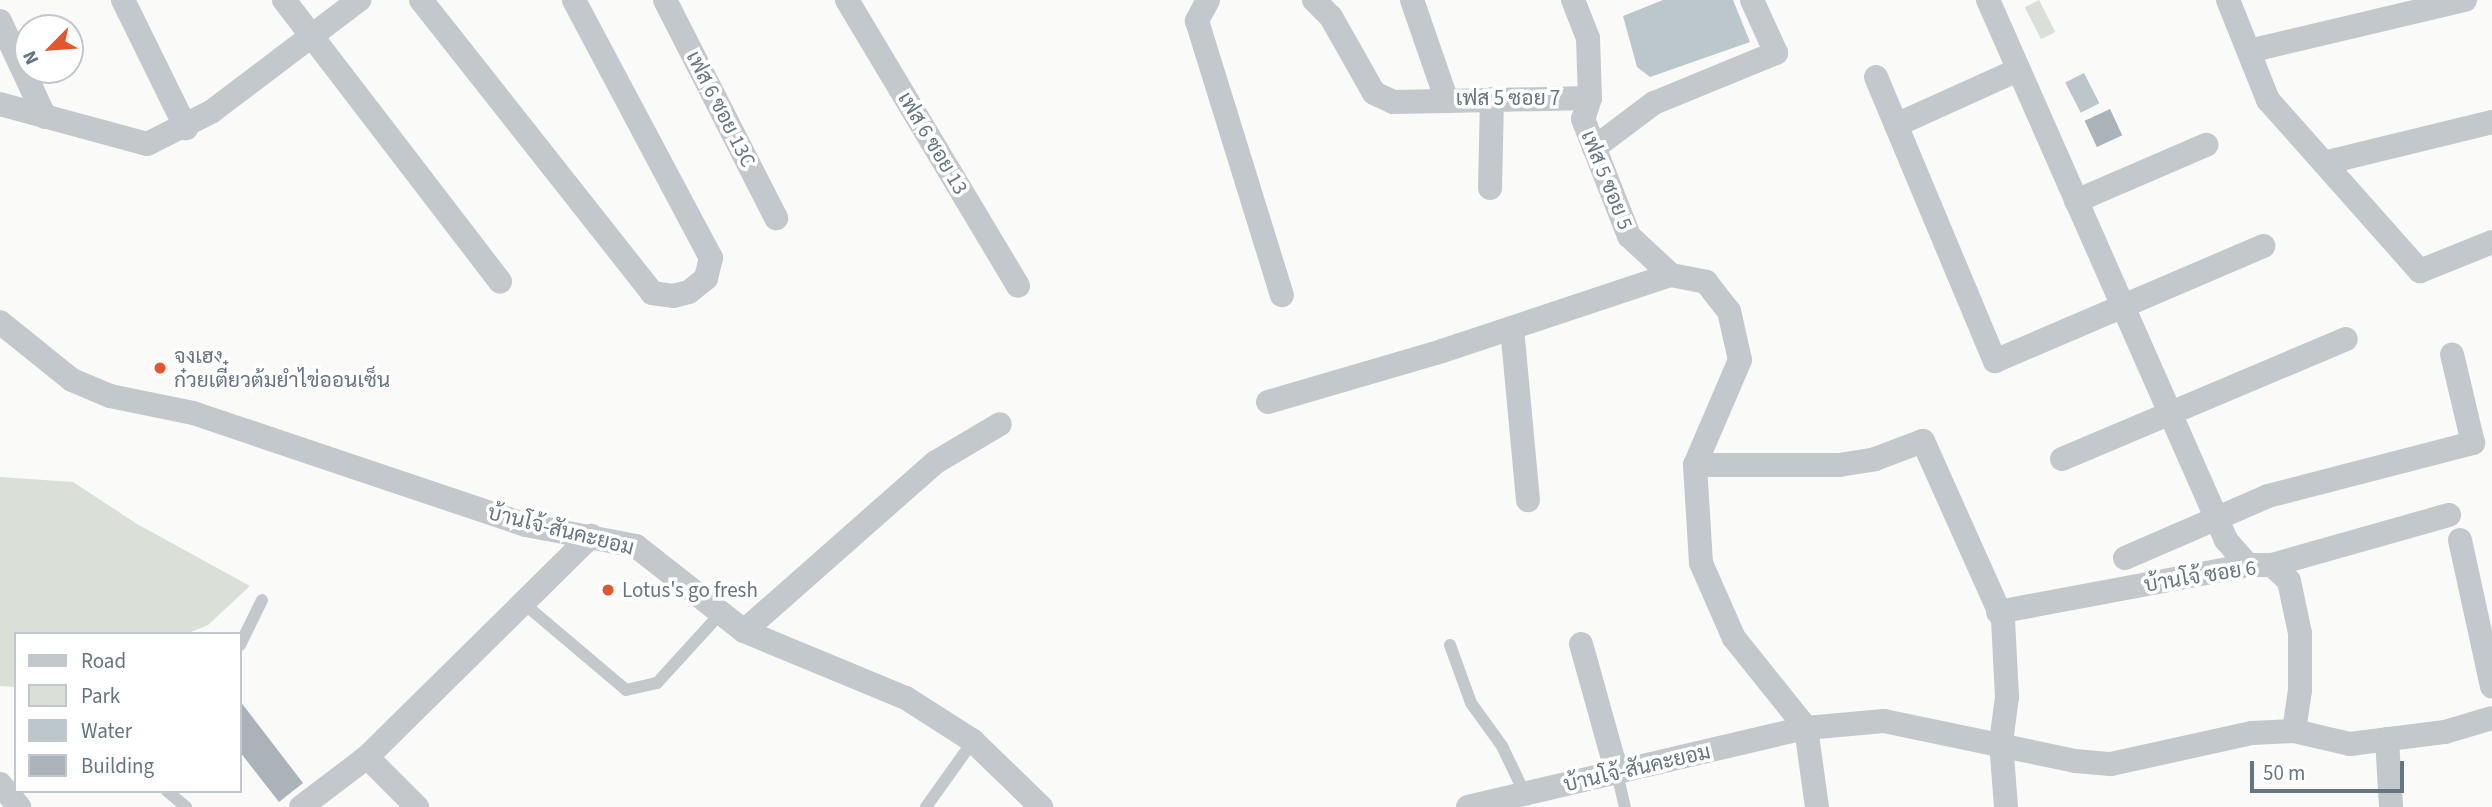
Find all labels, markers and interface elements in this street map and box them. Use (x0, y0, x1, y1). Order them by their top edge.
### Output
north arrow (14, 14, 84, 84)
text: N (16, 46, 46, 69)
street label: เฟส 6 ซอย 13C (681, 47, 761, 171)
street label: เฟส 5 ซอย 7 (1456, 85, 1560, 111)
street label: เฟส 6 ซอย 13 (893, 87, 973, 199)
street label: เฟส 5 ซอย 5 (1576, 127, 1638, 233)
place label: จงเฮง ก๋วยเตี๋ยวต้มยำไข่ออนเซ็น (174, 343, 390, 393)
marker: จงเฮง ก๋วยเตี๋ยวต้มยำไข่ออนเซ็น (152, 360, 168, 376)
street label: บ้านโจ้-สันคะยอม (485, 500, 637, 560)
street label: บ้านโจ้ ซอย 6 (2142, 555, 2258, 597)
place label: Lotus's go fresh (622, 577, 758, 603)
marker: Lotus's go fresh (600, 582, 616, 598)
legend (14, 632, 242, 793)
text: Road (81, 646, 126, 676)
text: Park (81, 681, 120, 711)
text: Water (81, 716, 132, 746)
street label: บ้านโจ้-สันคะยอม (1561, 739, 1713, 797)
scale bar (2254, 748, 2408, 792)
text: Building (81, 751, 154, 781)
text: 50 m (2263, 758, 2305, 788)

